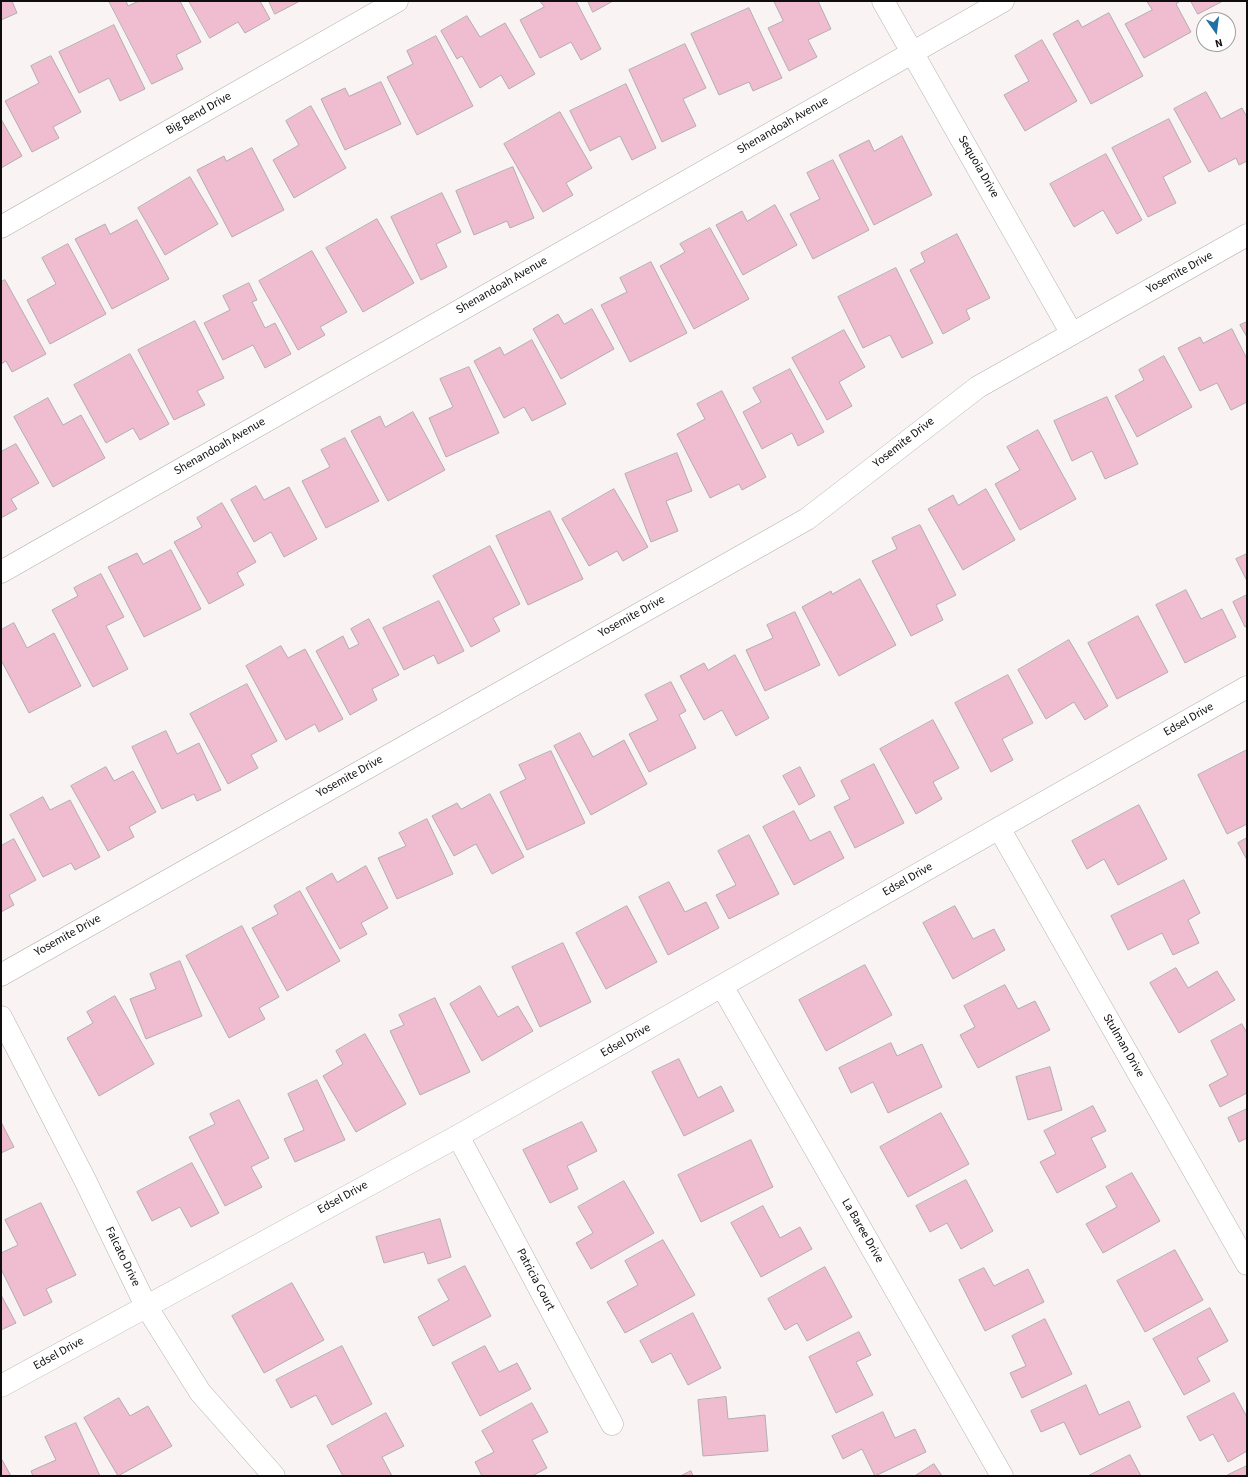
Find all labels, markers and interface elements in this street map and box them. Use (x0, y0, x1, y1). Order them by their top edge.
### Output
north arrow (1196, 12, 1236, 52)
text: N (1213, 35, 1224, 51)
street label: Big Bend Drive (164, 89, 234, 139)
street label: Shenandoah Avenue (735, 94, 831, 158)
street label: Sequoia Drive (954, 133, 1002, 201)
street label: Yosemite Drive (1144, 249, 1216, 297)
street label: Shenandoah Avenue (454, 254, 550, 318)
street label: Shenandoah Avenue (172, 415, 268, 479)
street label: Yosemite Drive (870, 415, 938, 471)
street label: Yosemite Drive (596, 593, 668, 641)
street label: Edsel Drive (1161, 700, 1217, 740)
street label: Yosemite Drive (314, 753, 386, 801)
street label: Edsel Drive (880, 860, 936, 900)
street label: Yosemite Drive (32, 912, 104, 960)
street label: Stulman Drive (1099, 1012, 1147, 1080)
street label: Edsel Drive (598, 1021, 654, 1061)
street label: Edsel Drive (315, 1178, 371, 1218)
street label: La Baree Drive (838, 1196, 886, 1266)
street label: Falcato Drive (101, 1225, 143, 1289)
street label: Patricia Court (513, 1246, 557, 1314)
street label: Edsel Drive (31, 1334, 87, 1374)

